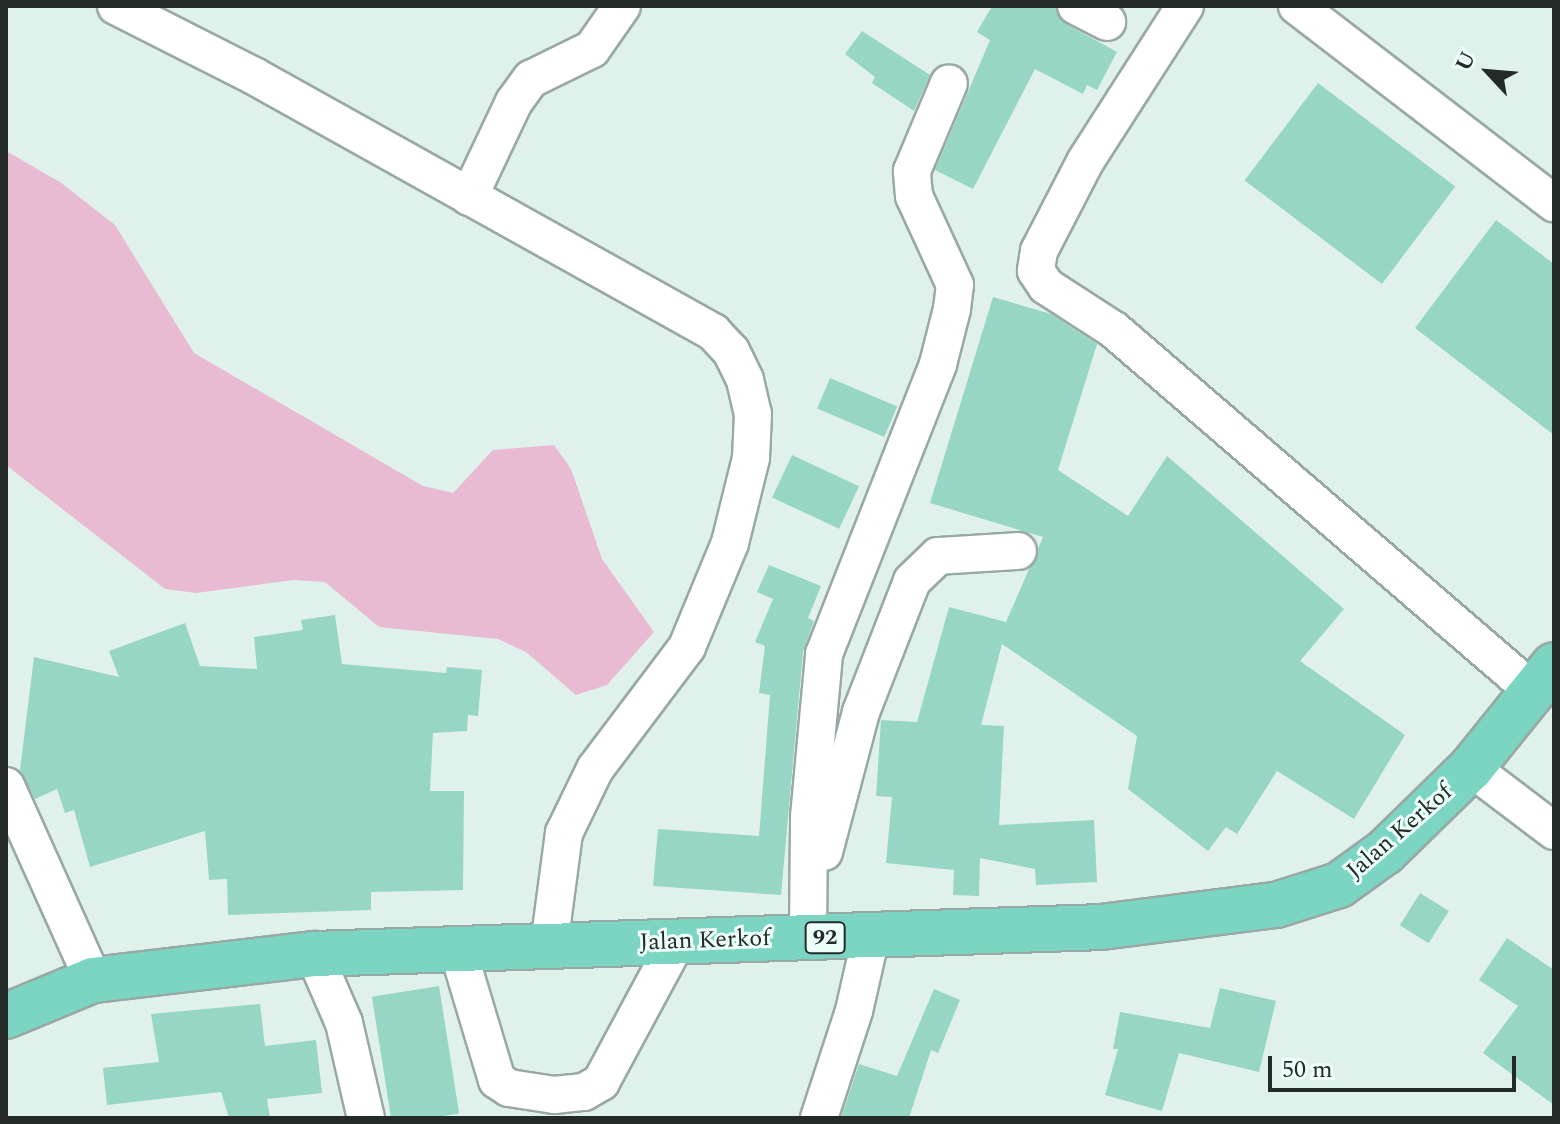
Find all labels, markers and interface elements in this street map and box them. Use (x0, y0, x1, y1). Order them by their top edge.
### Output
north arrow (1448, 32, 1528, 112)
text: U (1447, 46, 1485, 77)
street label: Jalan Kerkof (1341, 778, 1459, 886)
road number: 92 (803, 920, 847, 956)
street label: Jalan Kerkof (639, 924, 771, 958)
scale bar (1272, 1040, 1520, 1090)
text: 50 m (1282, 1052, 1333, 1088)

